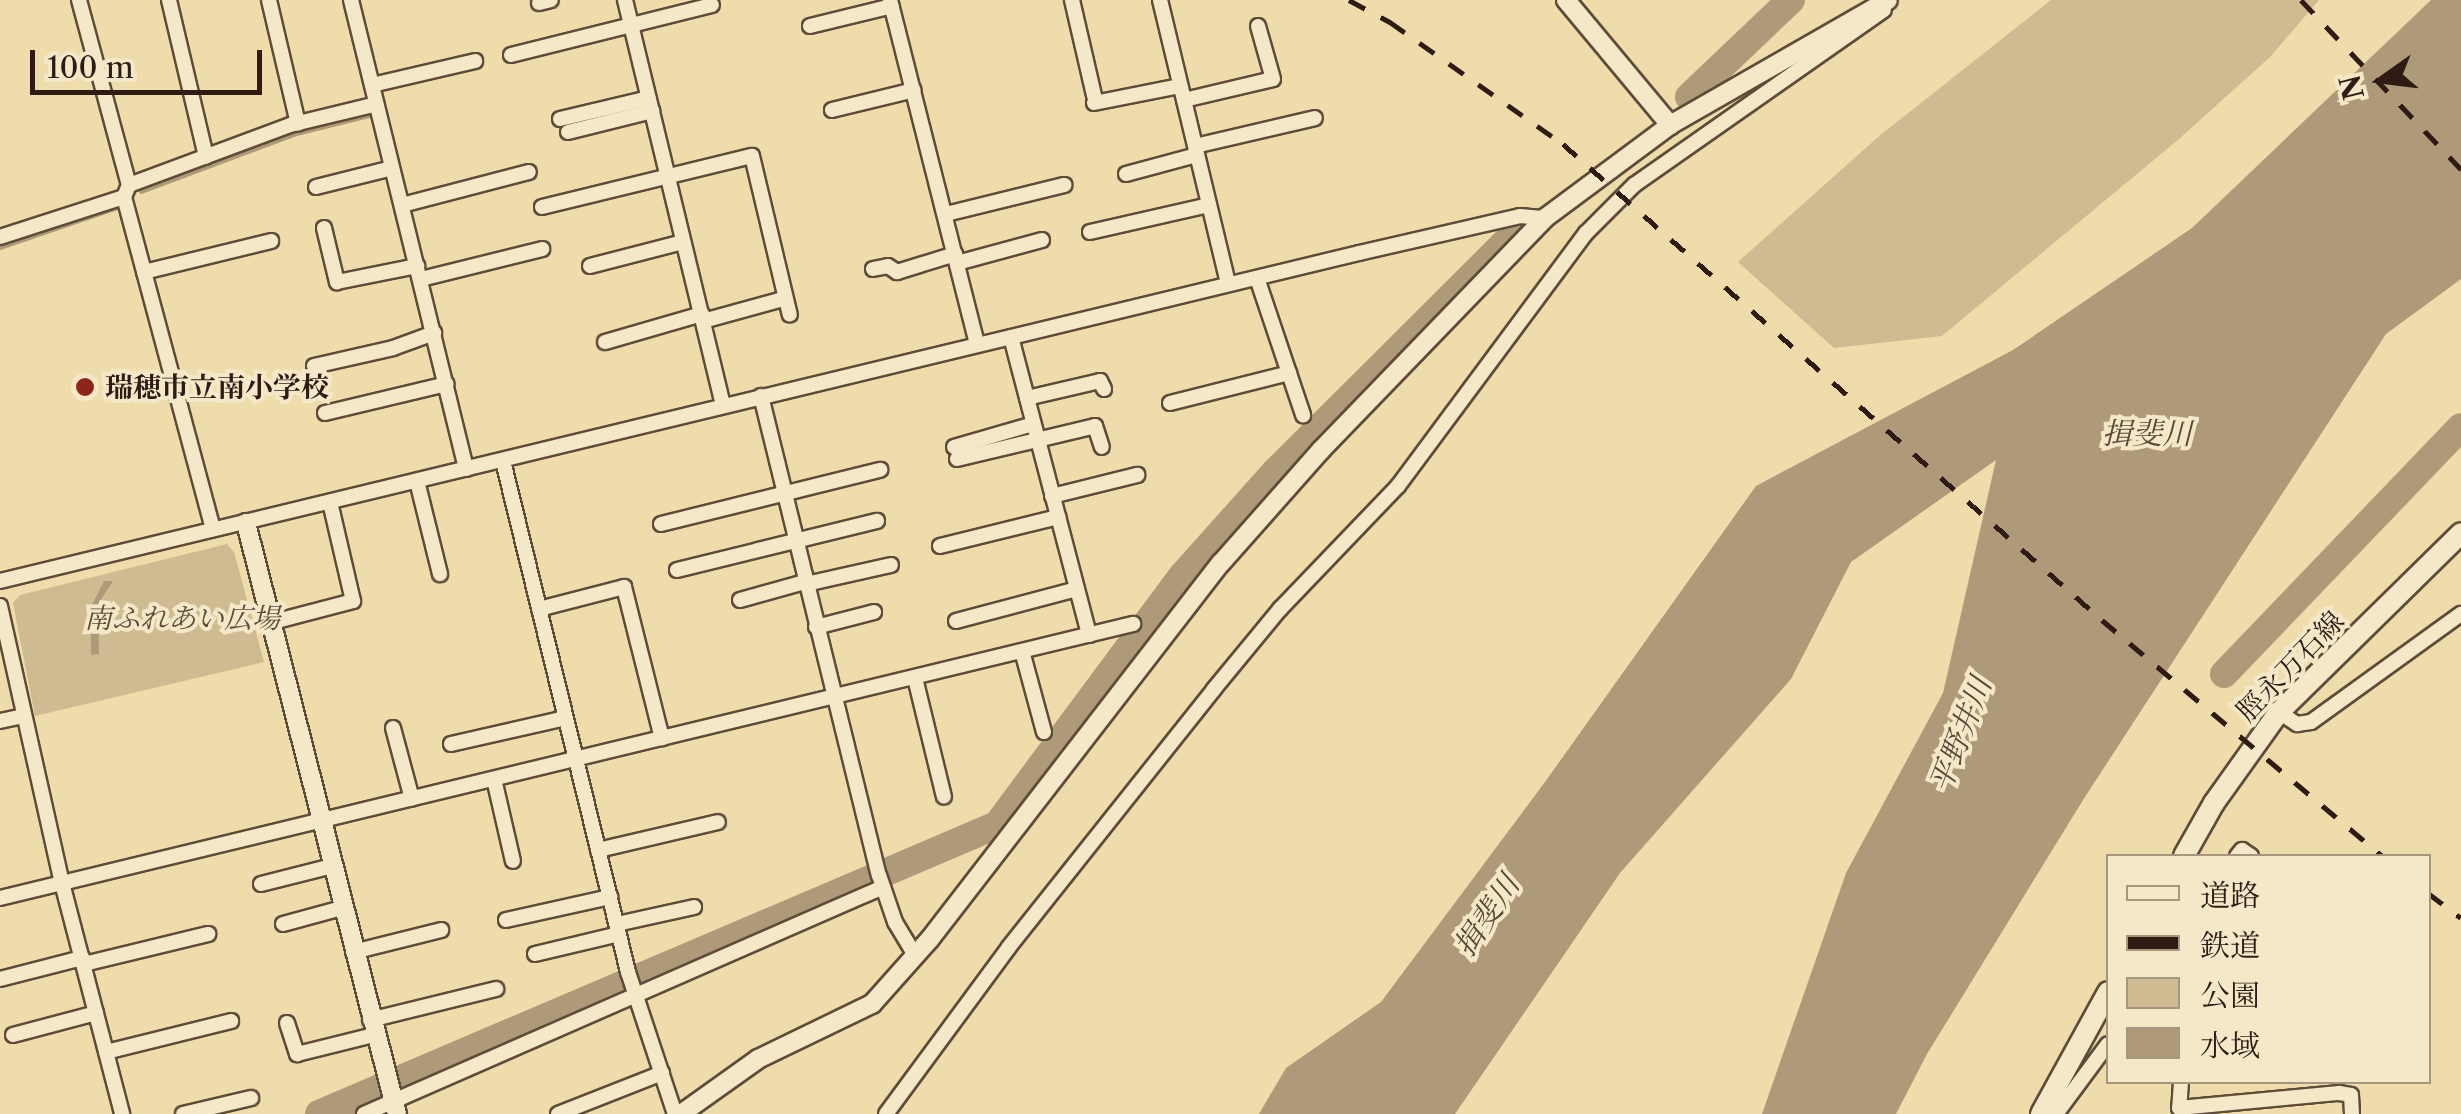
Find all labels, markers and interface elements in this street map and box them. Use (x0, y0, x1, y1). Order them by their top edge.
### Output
scale bar (35, 30, 268, 92)
north arrow (2331, 30, 2431, 130)
text: 100 m (47, 49, 134, 86)
text: N (2332, 71, 2371, 103)
place label: 瑞穂市立南小学校 (105, 370, 329, 404)
marker: 瑞穂市立南小学校 (74, 376, 96, 398)
water label: 揖斐川 (2102, 416, 2192, 452)
park label: 南ふれあい広場 (84, 601, 280, 635)
street label: 脛永万石線 (2229, 604, 2351, 728)
water label: 平野井川 (1923, 673, 1999, 797)
legend (2106, 854, 2431, 1084)
water label: 揖斐川 (1447, 869, 1527, 963)
text: 道路 (2200, 877, 2260, 914)
text: 鉄道 (2200, 927, 2260, 964)
text: 公園 (2200, 977, 2260, 1014)
text: 水域 (2200, 1027, 2260, 1064)

